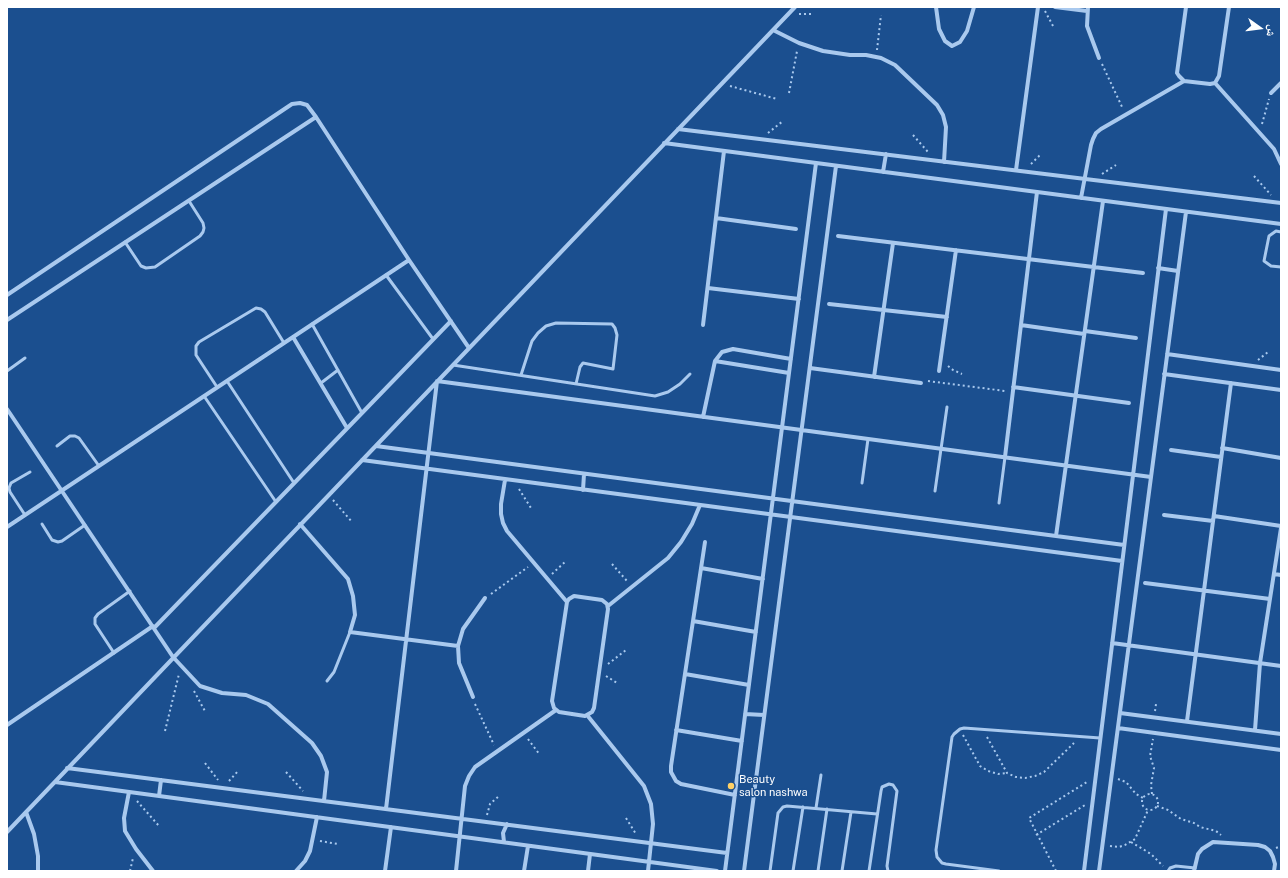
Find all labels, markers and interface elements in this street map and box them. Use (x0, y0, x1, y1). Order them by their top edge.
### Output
north arrow (1240, 8, 1280, 48)
text: ش (1264, 24, 1279, 38)
place label: Beauty salon nashwa (739, 773, 808, 799)
marker: Beauty salon nashwa (726, 781, 736, 791)

